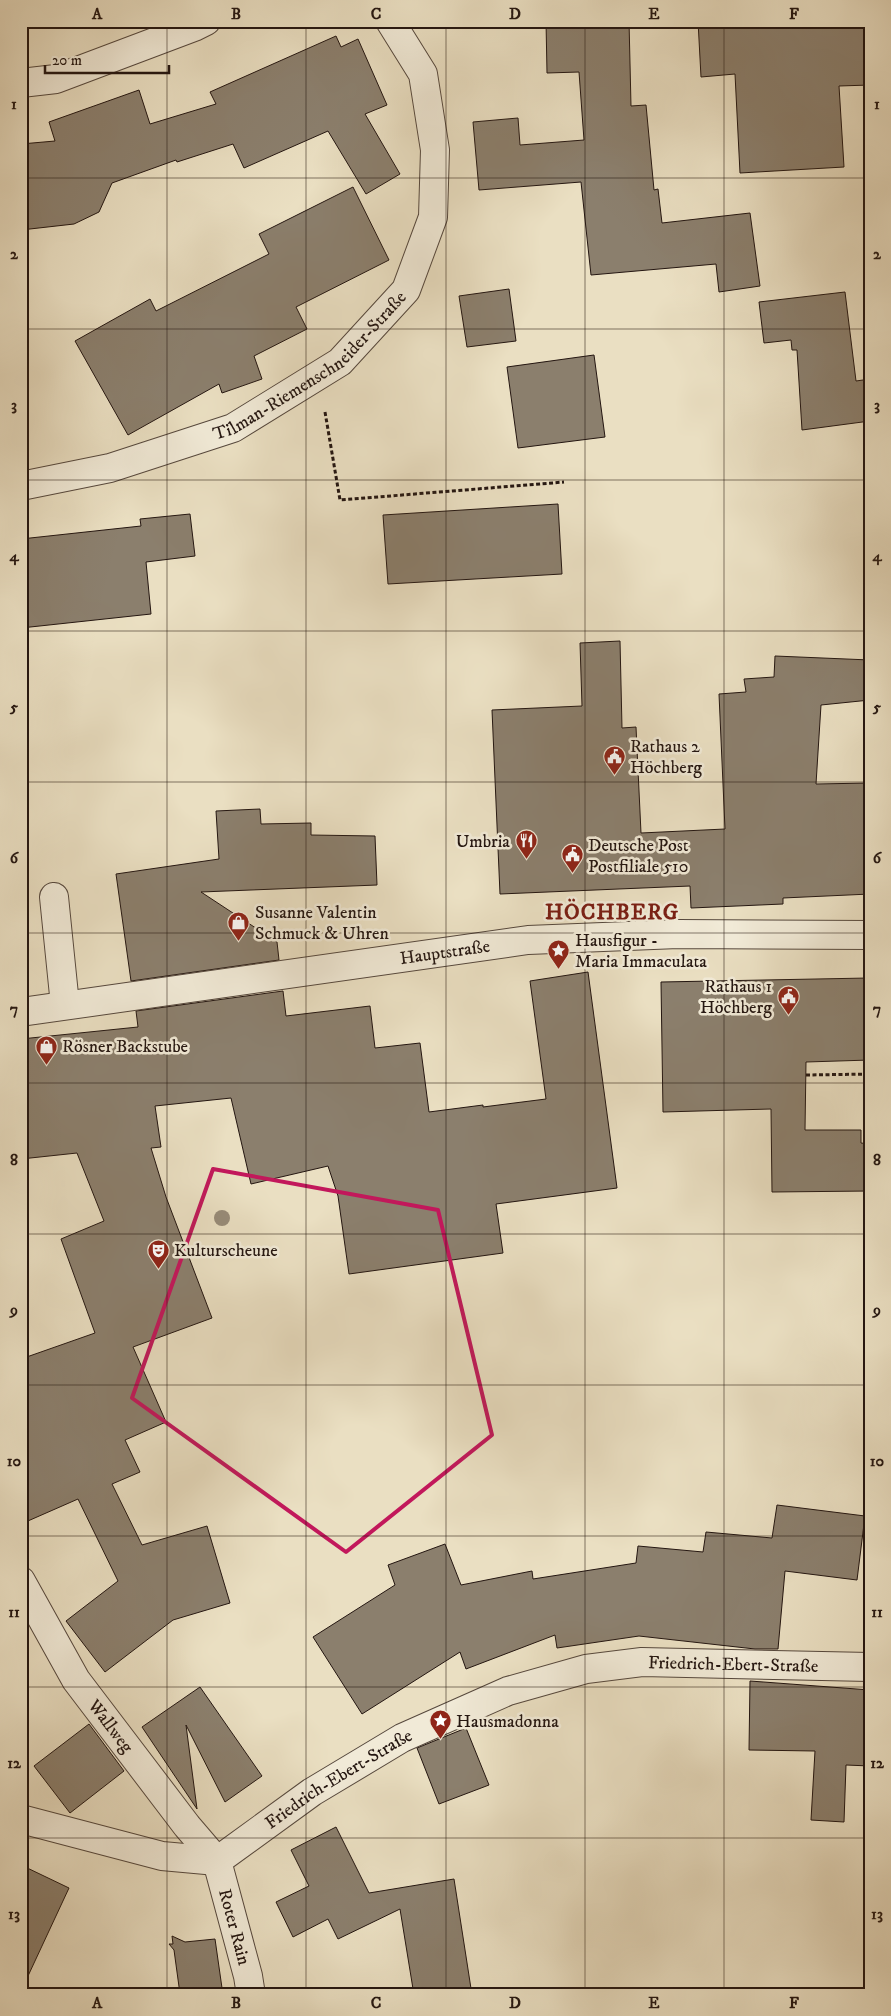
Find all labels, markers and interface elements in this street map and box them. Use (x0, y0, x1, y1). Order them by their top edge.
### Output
text: A (91, 4, 103, 24)
text: B (231, 4, 241, 24)
text: C (371, 4, 381, 24)
text: D (509, 4, 521, 24)
text: E (648, 4, 660, 24)
text: F (789, 4, 799, 24)
scale bar (45, 42, 169, 74)
text: 20 m (52, 51, 82, 70)
text: 1 (11, 94, 17, 114)
text: 1 (874, 94, 880, 114)
text: 2 (10, 244, 19, 264)
text: 2 (873, 244, 882, 264)
street label: Tilman-Riemenschneider-Straße (210, 287, 411, 446)
text: 3 (11, 395, 17, 415)
text: 3 (874, 395, 880, 415)
text: 4 (8, 546, 19, 566)
text: 4 (871, 546, 882, 566)
text: 5 (9, 697, 18, 717)
text: 5 (872, 697, 881, 717)
place label: Rathaus 2 Höchberg (630, 736, 702, 779)
public building icon: Rathaus 2 Höchberg (602, 744, 626, 775)
restaurant icon: Umbria (514, 829, 538, 860)
place label: Umbria (456, 831, 510, 853)
place label: Deutsche Post Postfiliale 510 (588, 835, 689, 878)
public building icon: Deutsche Post Postfiliale 510 (560, 843, 584, 874)
text: 6 (10, 848, 20, 868)
text: 6 (873, 848, 883, 868)
district label: HÖCHBERG (545, 898, 679, 926)
place label: Susanne Valentin Schmuck & Uhren (255, 902, 390, 945)
shop icon: Susanne Valentin Schmuck & Uhren (227, 910, 251, 941)
place label: Hausfigur - Maria Immaculata (575, 930, 707, 973)
street label: Hauptstraße (398, 936, 491, 970)
place icon: Hausfigur - Maria Immaculata (547, 938, 571, 969)
place label: Rathaus 1 Höchberg (700, 976, 772, 1019)
public building icon: Rathaus 1 Höchberg (776, 984, 800, 1015)
text: 7 (10, 999, 18, 1019)
text: 7 (873, 999, 881, 1019)
shop icon: Rösner Backstube (34, 1034, 58, 1065)
place label: Rösner Backstube (62, 1036, 188, 1058)
text: 8 (10, 1150, 18, 1170)
text: 8 (873, 1150, 881, 1170)
theatre icon: Kulturscheune (146, 1238, 170, 1269)
place label: Kulturscheune (174, 1240, 278, 1262)
text: 9 (9, 1300, 18, 1320)
text: 9 (872, 1300, 881, 1320)
text: 10 (7, 1451, 22, 1471)
text: 10 (870, 1451, 885, 1471)
text: 11 (8, 1602, 20, 1622)
text: 11 (871, 1602, 883, 1622)
street label: Friedrich-Ebert-Straße (648, 1652, 818, 1678)
street label: Wallweg (82, 1695, 138, 1758)
place icon: Hausmadonna (428, 1709, 452, 1740)
place label: Hausmadonna (456, 1711, 559, 1733)
street label: Friedrich-Ebert-Straße (261, 1725, 416, 1834)
text: 12 (7, 1753, 22, 1773)
text: 12 (870, 1753, 885, 1773)
street label: Roter Rain (213, 1887, 255, 1968)
text: 13 (8, 1904, 20, 1924)
text: 13 (871, 1904, 883, 1924)
text: A (91, 1993, 103, 2013)
text: B (231, 1993, 241, 2013)
text: C (371, 1993, 381, 2013)
text: D (509, 1993, 521, 2013)
text: E (648, 1993, 660, 2013)
text: F (789, 1993, 799, 2013)

